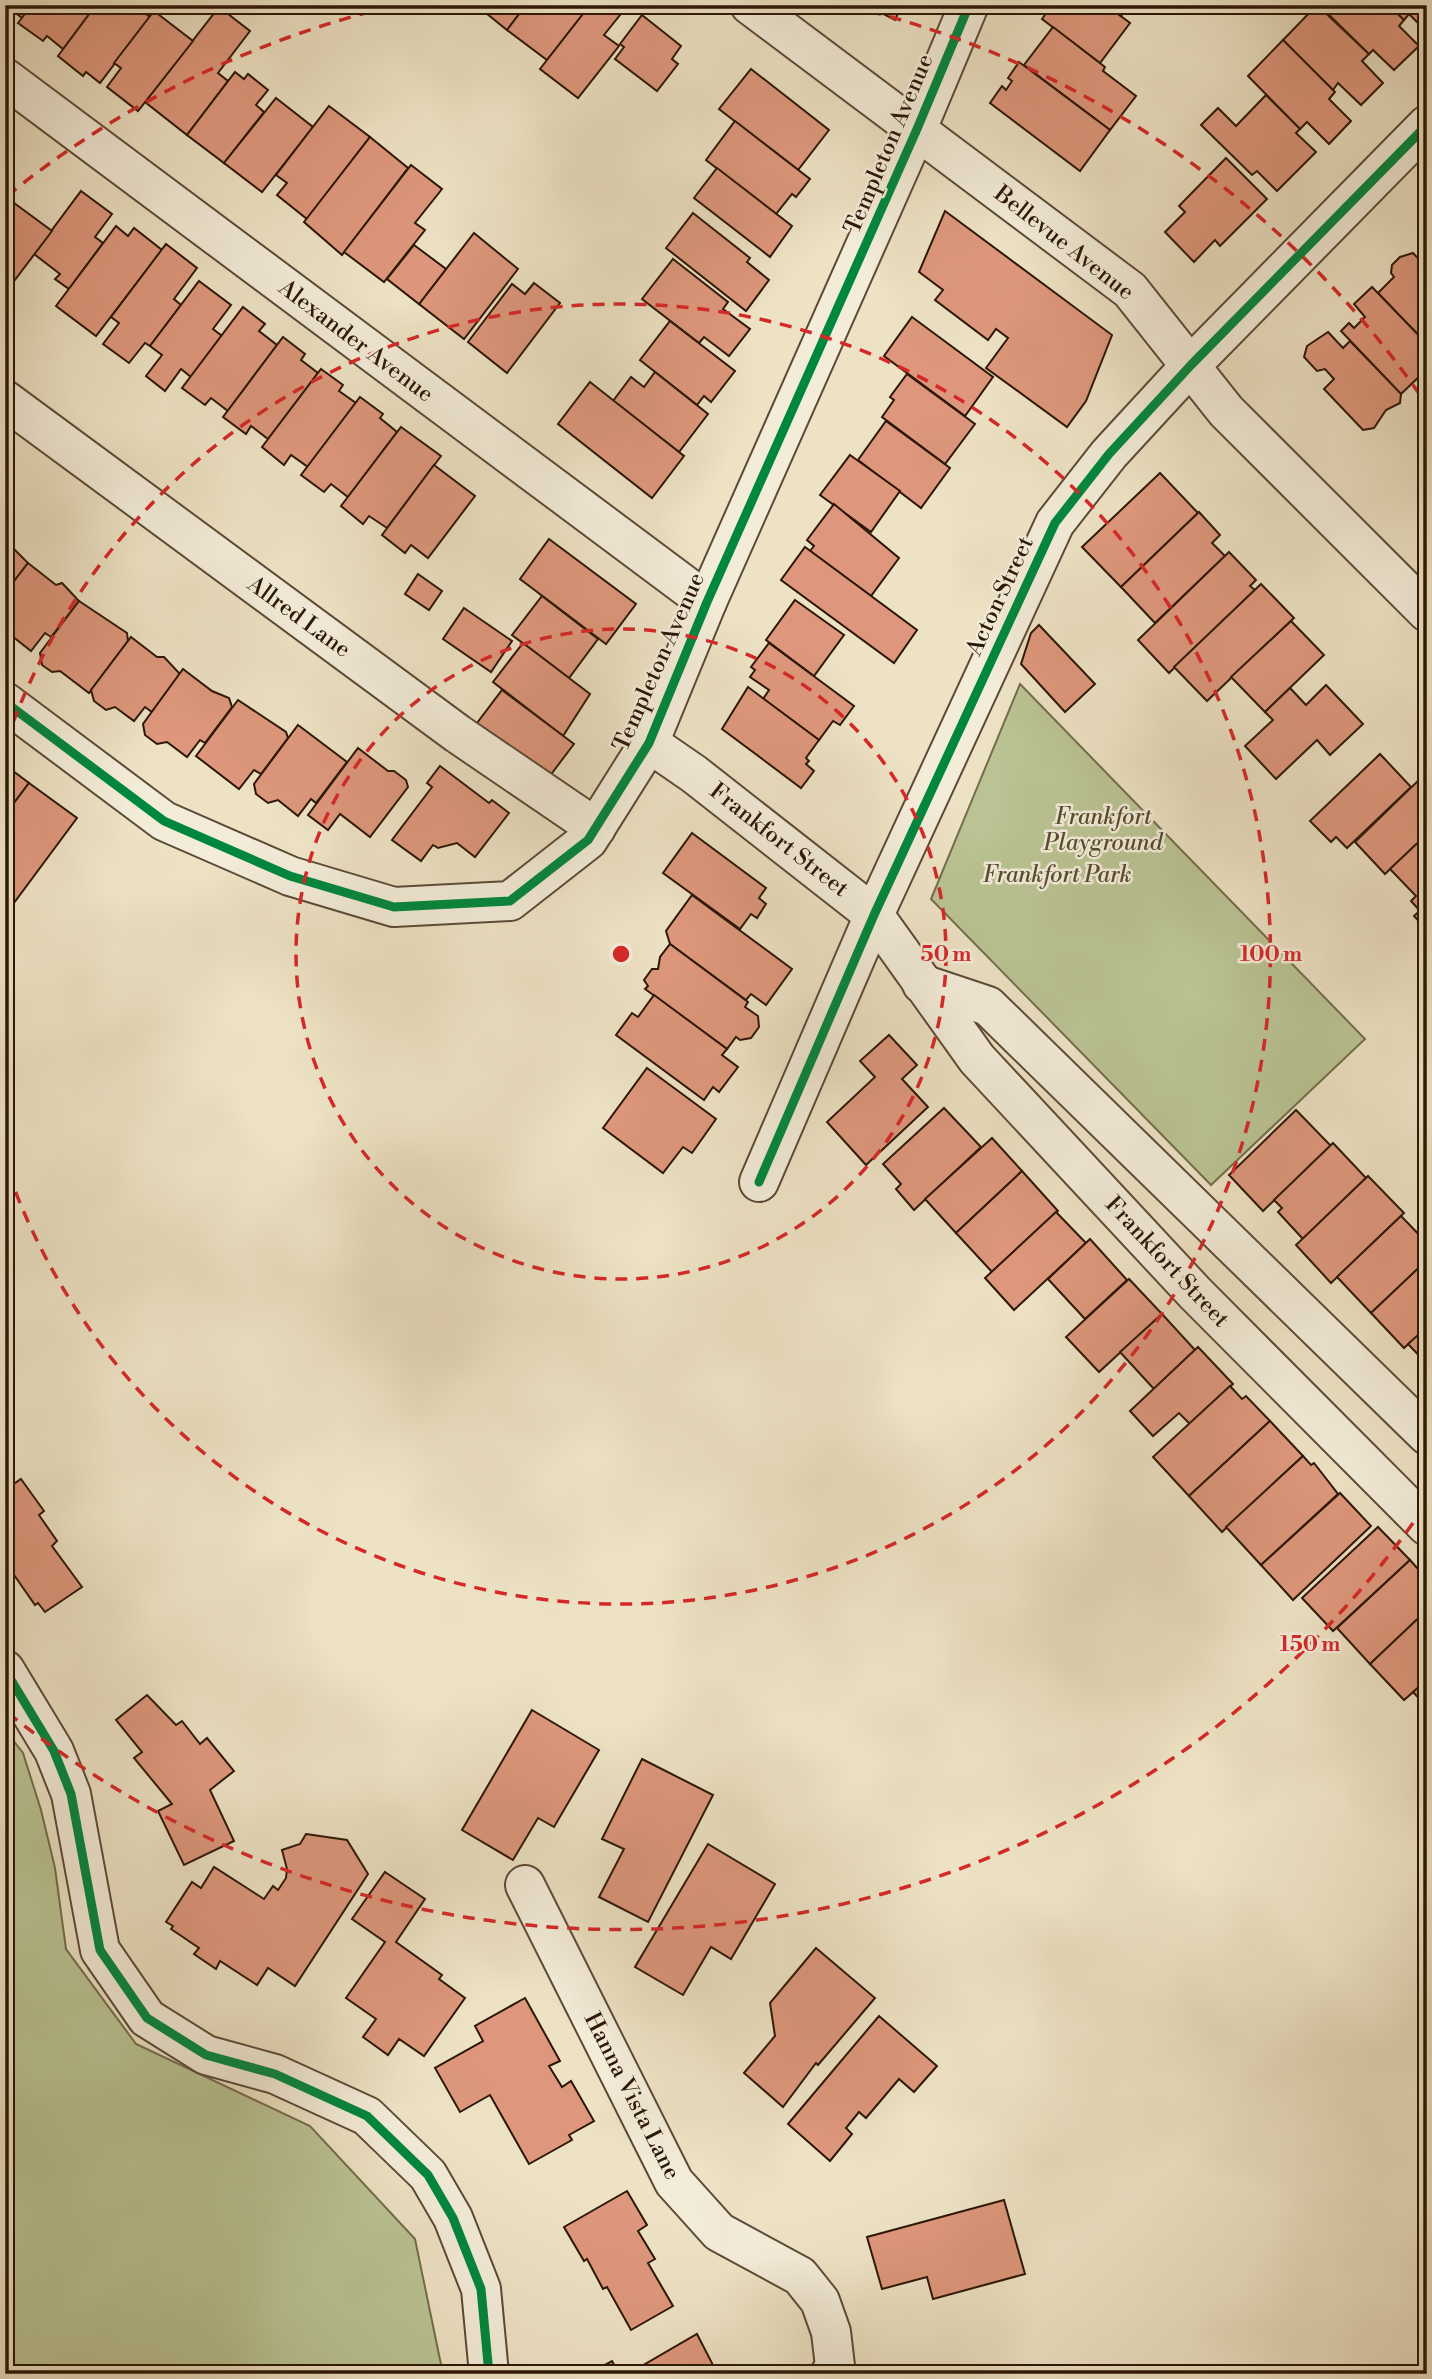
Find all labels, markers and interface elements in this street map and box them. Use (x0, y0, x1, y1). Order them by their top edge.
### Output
street label: Templeton Avenue (838, 50, 940, 238)
street label: Bellevue Avenue (988, 179, 1139, 306)
street label: Alexander Avenue (272, 273, 439, 408)
street label: Acton Street (960, 532, 1040, 661)
street label: Templeton Avenue (607, 568, 711, 756)
street label: Allred Lane (241, 570, 356, 664)
street label: Frankfort Street (704, 777, 854, 903)
park label: Frankfort Playground (1042, 803, 1164, 857)
park label: Frankfort Park (983, 861, 1131, 889)
centre of rings (609, 942, 633, 966)
text: 50 m (921, 942, 971, 968)
text: 100 m (1240, 942, 1302, 968)
street label: Frankfort Street (1099, 1191, 1235, 1333)
text: 150 m (1280, 1632, 1340, 1658)
street label: Hanna Vista Lane (578, 2008, 686, 2184)

